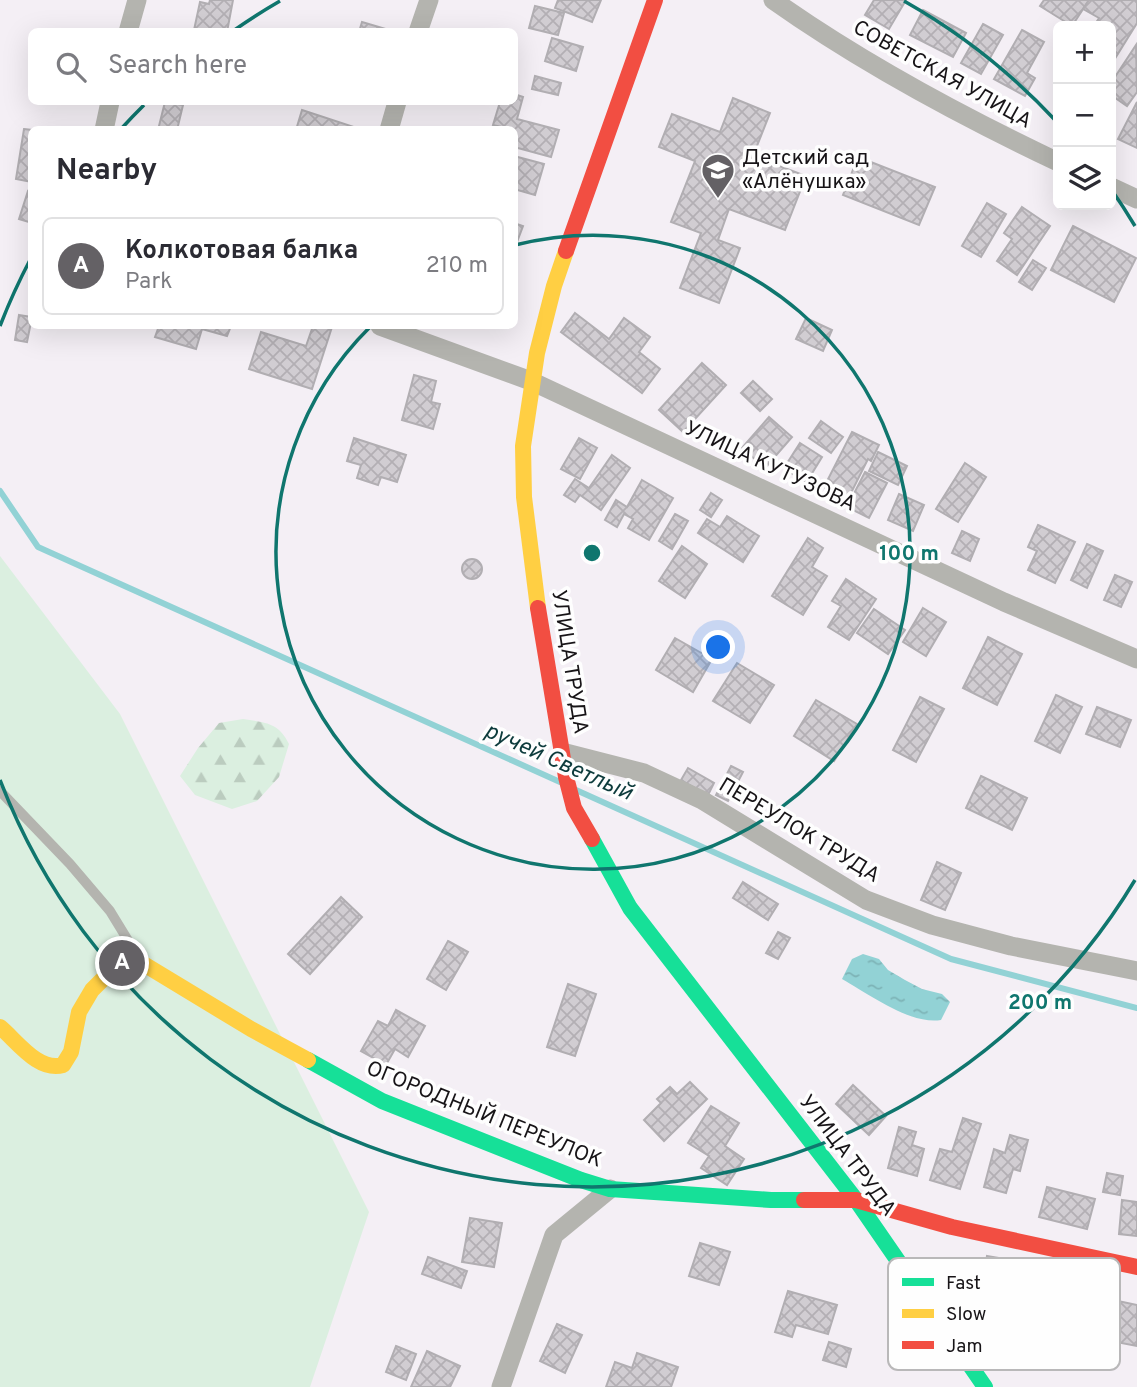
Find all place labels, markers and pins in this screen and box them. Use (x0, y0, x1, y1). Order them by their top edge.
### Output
place label: Детский сад «Алёнушка» (742, 145, 869, 196)
school or university icon: Детский сад «Алёнушка» (699, 151, 737, 200)
centre of rings (580, 541, 604, 565)
pin: A (99, 937, 145, 989)

